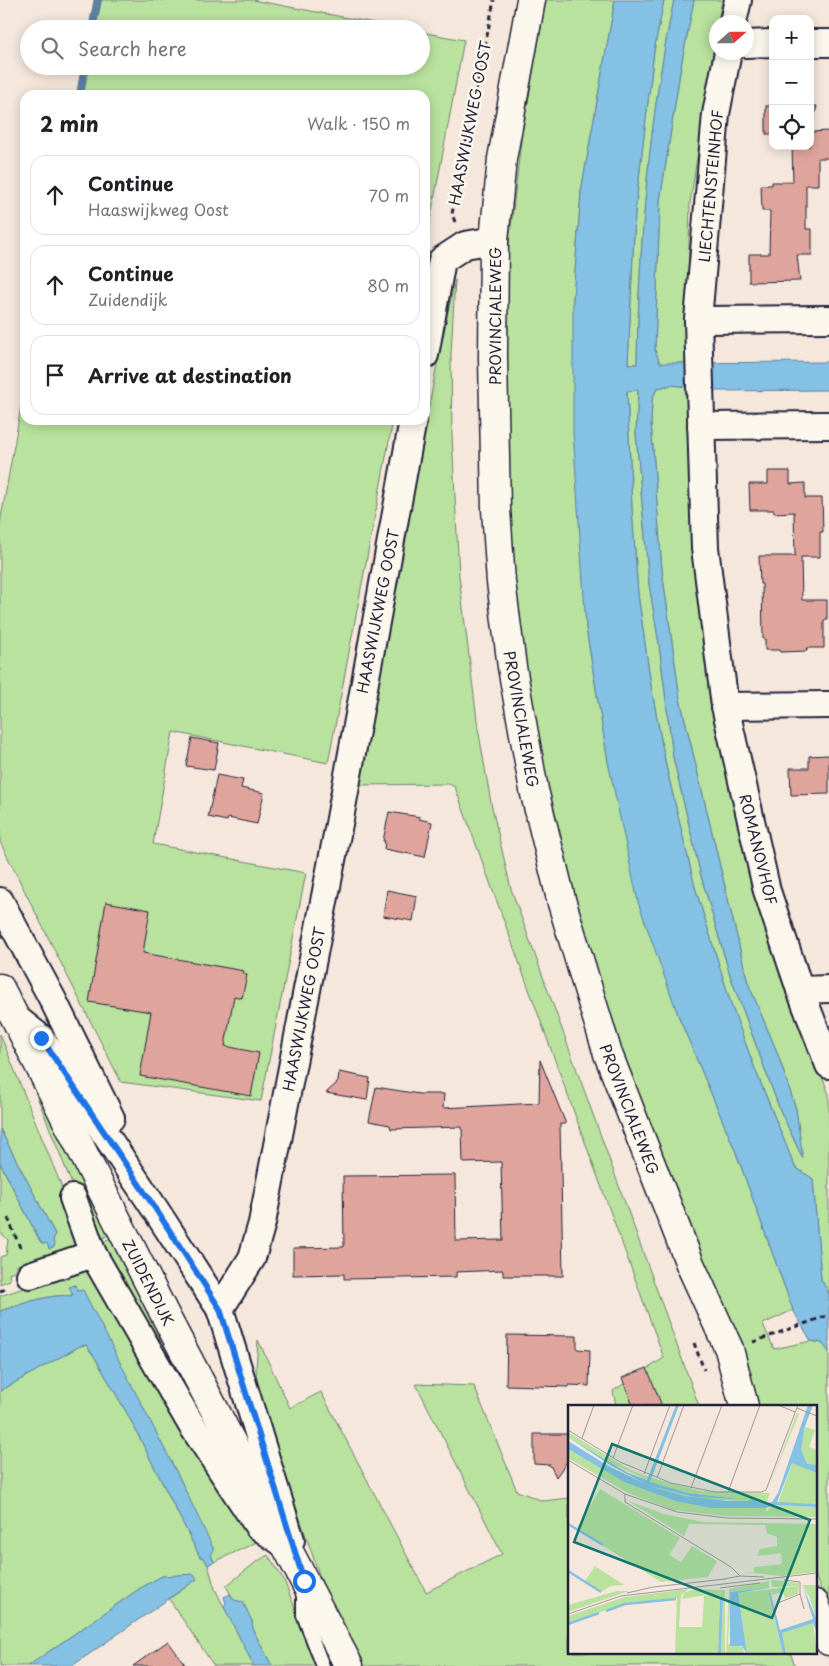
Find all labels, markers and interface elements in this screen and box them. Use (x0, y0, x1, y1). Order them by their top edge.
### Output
north arrow (709, 15, 754, 60)
map controls (769, 15, 814, 150)
button: + (769, 15, 814, 60)
search box (20, 20, 430, 75)
icon: search (38, 34, 66, 62)
text: Search here (78, 34, 187, 62)
street label: HAASWIJKWEG OOST (442, 38, 496, 207)
button: − (769, 60, 814, 105)
button: locate (769, 105, 814, 150)
text: 2 min (40, 107, 99, 139)
street label: LIECHTENSTEINHOF (692, 108, 728, 263)
text: Walk · 150 m (307, 111, 410, 135)
text: Continue (88, 169, 174, 197)
icon: ahead (41, 181, 69, 209)
text: 70 m (369, 183, 409, 207)
text: Haaswijkweg Oost (88, 197, 229, 221)
street label: PROVINCIALEWEG (483, 247, 506, 385)
text: Continue (88, 259, 174, 287)
icon: ahead (41, 271, 69, 299)
text: 80 m (367, 273, 409, 297)
text: Zuidendijk (88, 287, 167, 311)
icon: arrive (41, 361, 69, 389)
text: Arrive at destination (88, 361, 292, 389)
street label: HAASWIJKWEG OOST (350, 526, 404, 695)
street label: PROVINCIALEWEG (499, 649, 545, 789)
street label: ROMANOVHOF (734, 791, 784, 907)
street label: HAASWIJKWEG OOST (276, 924, 330, 1093)
route end (30, 1027, 53, 1050)
street label: PROVINCIALEWEG (594, 1040, 666, 1178)
street label: ZUIDENDIJK (117, 1235, 181, 1329)
inset map (568, 1405, 816, 1654)
route start (293, 1570, 316, 1593)

